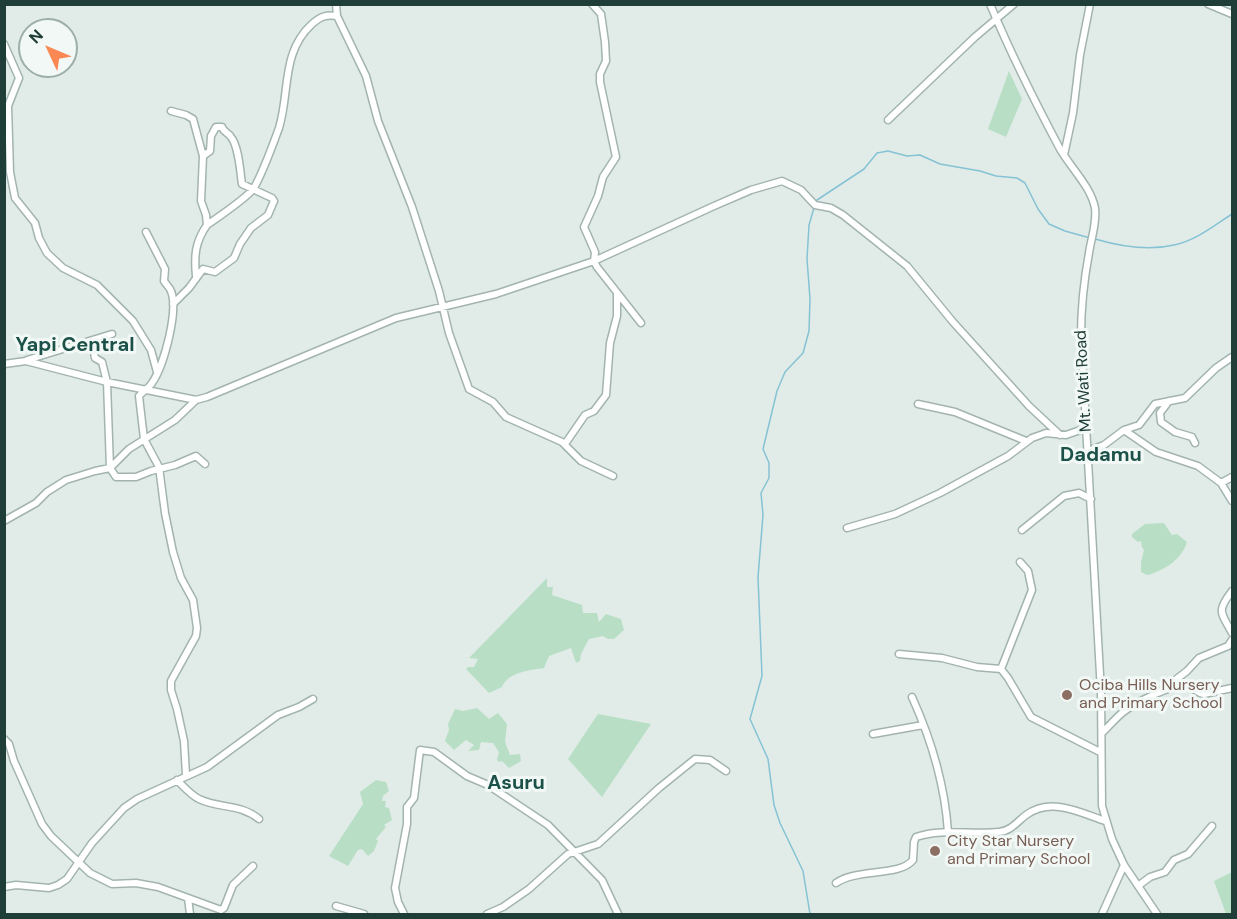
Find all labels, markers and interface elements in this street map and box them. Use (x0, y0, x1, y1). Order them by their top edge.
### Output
north arrow (18, 18, 78, 78)
text: N (25, 25, 48, 48)
street label: Mt. Wati Road (1072, 330, 1096, 432)
district label: Yapi Central (15, 334, 135, 358)
district label: Dadamu (1060, 444, 1142, 468)
place label: Ociba Hills Nursery and Primary School (1079, 676, 1222, 714)
marker: Ociba Hills Nursery and Primary School (1060, 688, 1074, 702)
district label: Asuru (487, 772, 545, 796)
place label: City Star Nursery and Primary School (947, 832, 1090, 870)
marker: City Star Nursery and Primary School (928, 844, 942, 858)

